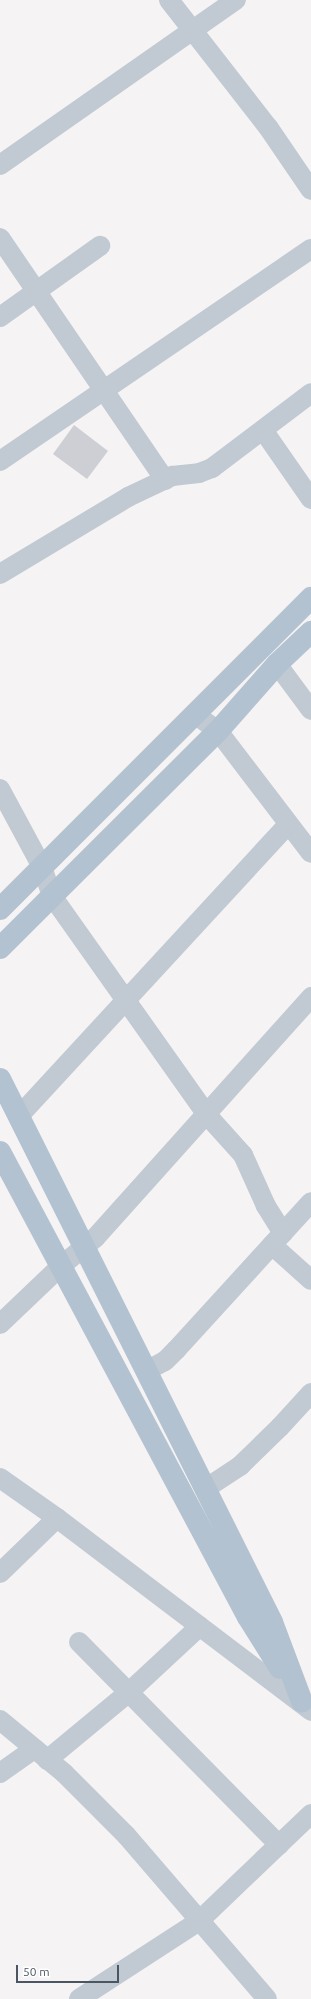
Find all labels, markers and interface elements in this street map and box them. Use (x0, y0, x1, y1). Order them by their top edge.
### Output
scale bar (18, 1957, 121, 1983)
text: 50 m (23, 1965, 50, 1978)

